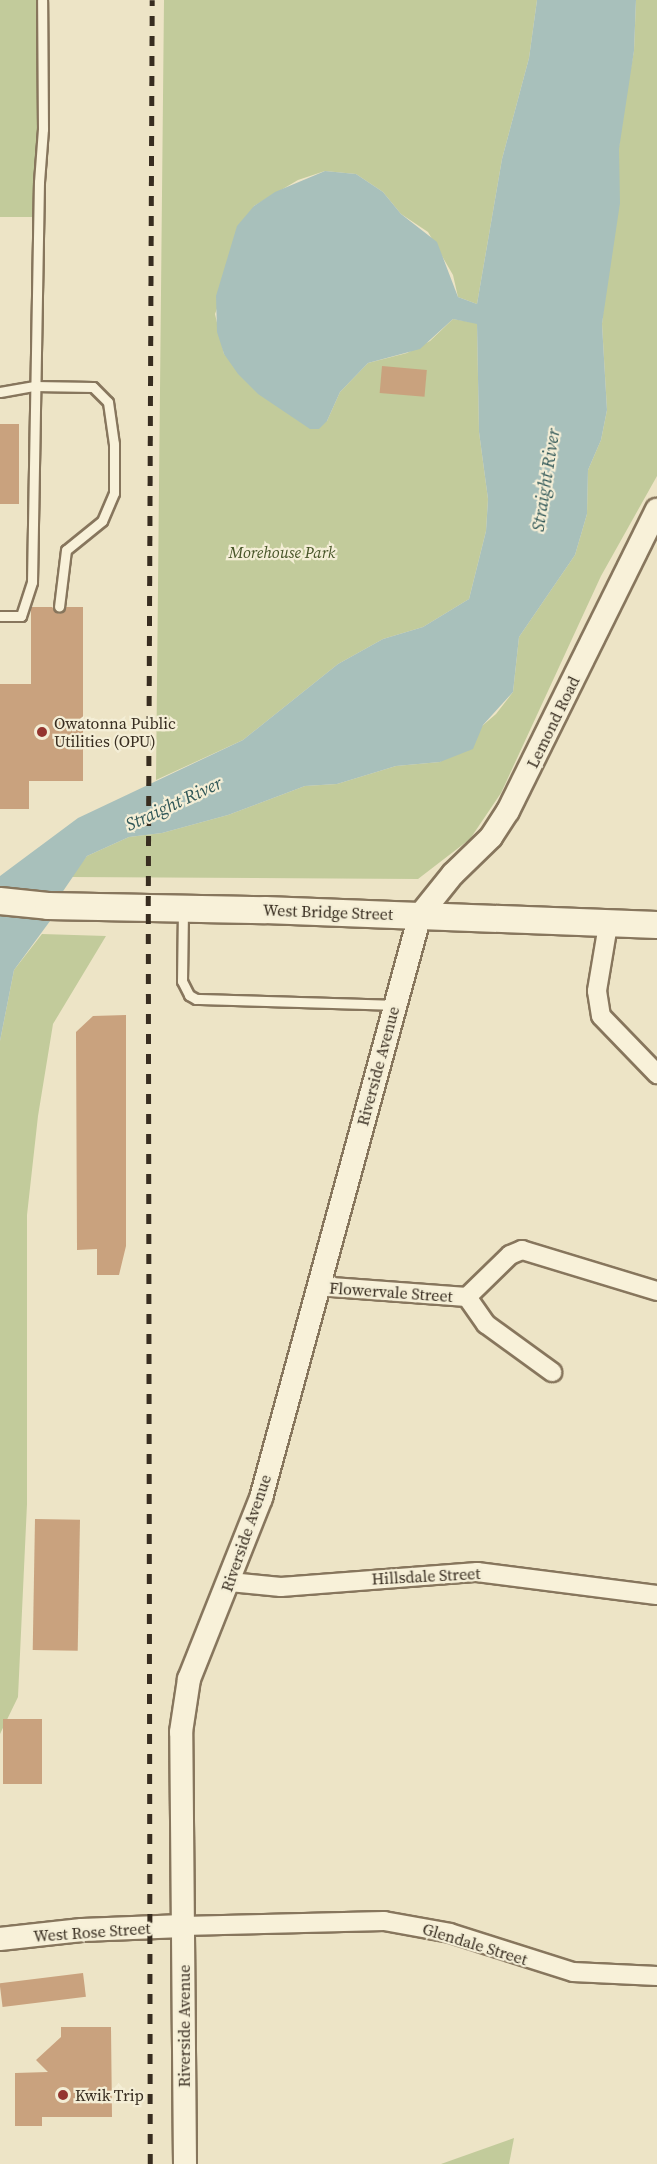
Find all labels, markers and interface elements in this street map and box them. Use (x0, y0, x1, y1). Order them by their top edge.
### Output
water label: Straight River (527, 427, 565, 533)
park label: Morehouse Park (229, 542, 335, 562)
street label: Lemond Road (523, 673, 583, 771)
place label: Owatonna Public Utilities (OPU) (54, 713, 176, 751)
marker: Owatonna Public Utilities (OPU) (35, 725, 49, 739)
water label: Straight River (122, 772, 226, 836)
street label: West Bridge Street (263, 900, 393, 924)
street label: Riverside Avenue (353, 1004, 403, 1128)
street label: Flowervale Street (329, 1278, 453, 1306)
street label: Riverside Avenue (217, 1472, 275, 1594)
street label: Hillsdale Street (371, 1564, 481, 1588)
street label: West Rose Street (33, 1918, 151, 1946)
street label: Glendale Street (420, 1919, 530, 1969)
street label: Riverside Avenue (174, 1965, 194, 2087)
place label: Kwik Trip (75, 2085, 144, 2105)
marker: Kwik Trip (56, 2088, 70, 2102)

